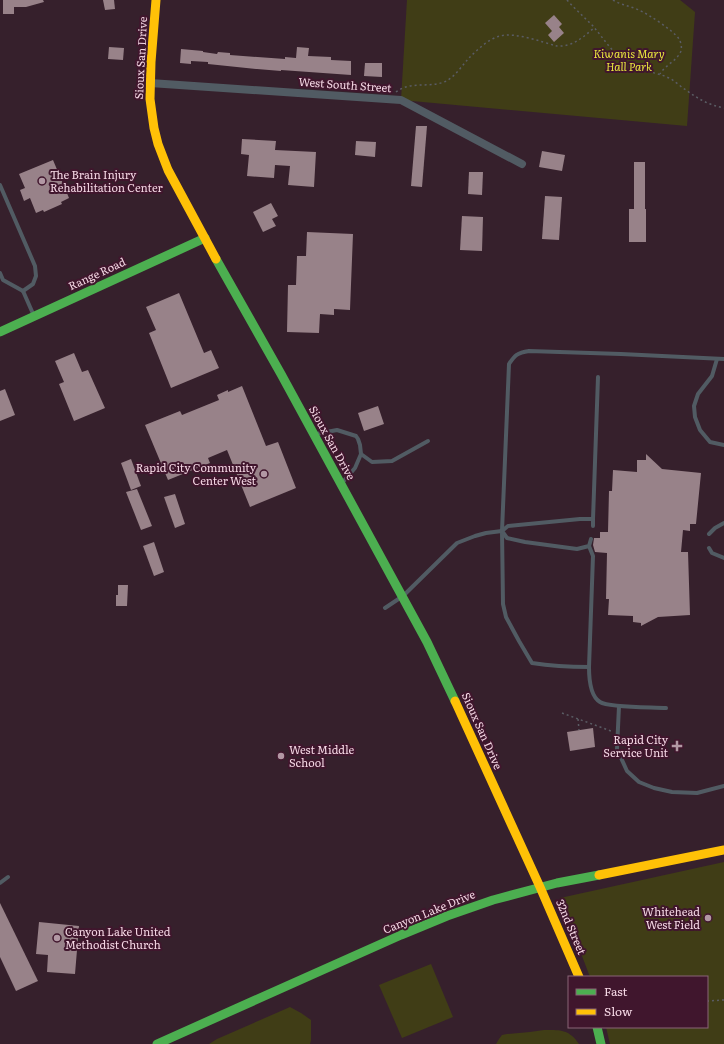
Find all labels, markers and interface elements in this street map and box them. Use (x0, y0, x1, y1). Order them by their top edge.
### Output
street label: Sioux San Drive (130, 16, 150, 100)
park label: Kiwanis Mary Hall Park (593, 45, 665, 74)
street label: West South Street (298, 73, 393, 95)
place label: The Brain Injury Rehabilitation Center (50, 166, 164, 195)
marker: The Brain Injury Rehabilitation Center (37, 176, 47, 186)
street label: Range Road (65, 253, 128, 293)
street label: Sioux San Drive (306, 402, 360, 483)
place label: Rapid City Community Center West (136, 459, 257, 488)
marker: Rapid City Community Center West (259, 469, 269, 479)
street label: Sioux San Drive (459, 690, 507, 772)
place label: Rapid City Service Unit (603, 731, 669, 760)
marker: Rapid City Service Unit (671, 740, 683, 752)
place label: West Middle School (289, 741, 355, 770)
marker: West Middle School (276, 751, 286, 761)
street label: Canyon Lake Drive (380, 885, 477, 937)
street label: 32nd Street (553, 896, 591, 957)
place label: Whitehead West Field (642, 903, 700, 932)
marker: Whitehead West Field (703, 913, 713, 923)
place label: Canyon Lake United Methodist Church (65, 923, 171, 952)
marker: Canyon Lake United Methodist Church (52, 933, 62, 943)
legend (568, 976, 708, 1028)
text: Fast (604, 982, 628, 1000)
text: Slow (604, 1002, 633, 1020)

